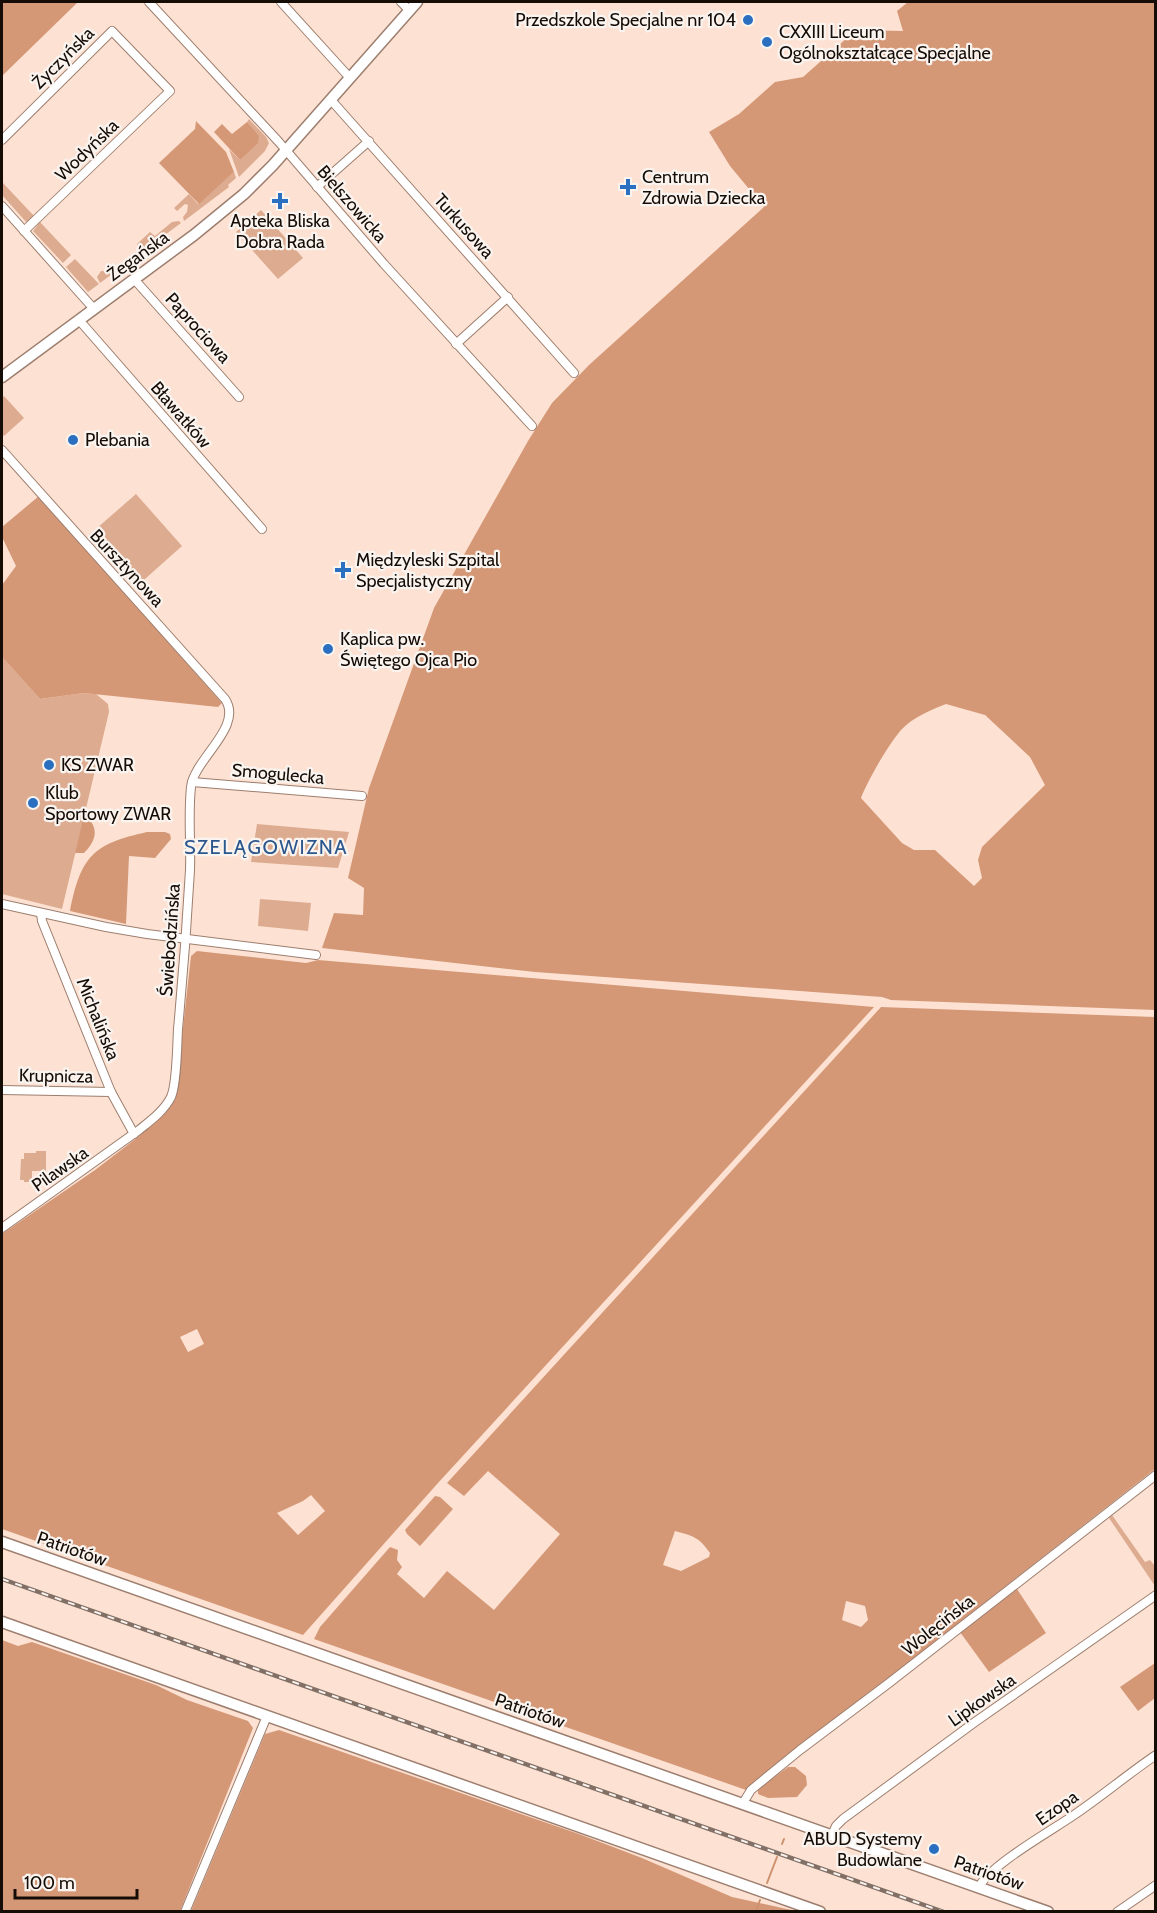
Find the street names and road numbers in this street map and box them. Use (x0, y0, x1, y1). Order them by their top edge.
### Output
street label: Życzyńska (27, 22, 99, 94)
street label: Wodyńska (51, 114, 123, 186)
street label: Bielszowicka (312, 161, 392, 247)
street label: Turkusowa (429, 189, 499, 263)
street label: Żegańska (103, 226, 173, 286)
street label: Paprociowa (161, 288, 236, 368)
street label: Bławatków (146, 377, 216, 453)
street label: Bursztynowa (85, 525, 169, 612)
street label: Smogulecka (231, 759, 325, 789)
street label: Świebodzińska (155, 883, 185, 997)
street label: Michalińska (72, 975, 125, 1064)
street label: Krupnicza (19, 1064, 94, 1088)
street label: Pilawska (28, 1141, 93, 1196)
street label: Patriotów (34, 1527, 110, 1571)
street label: Wolęcińska (897, 1590, 979, 1660)
street label: Lipkowska (944, 1669, 1020, 1731)
street label: Patriotów (492, 1689, 568, 1733)
street label: Ezopa (1032, 1785, 1083, 1830)
street label: Patriotów (951, 1851, 1027, 1895)

